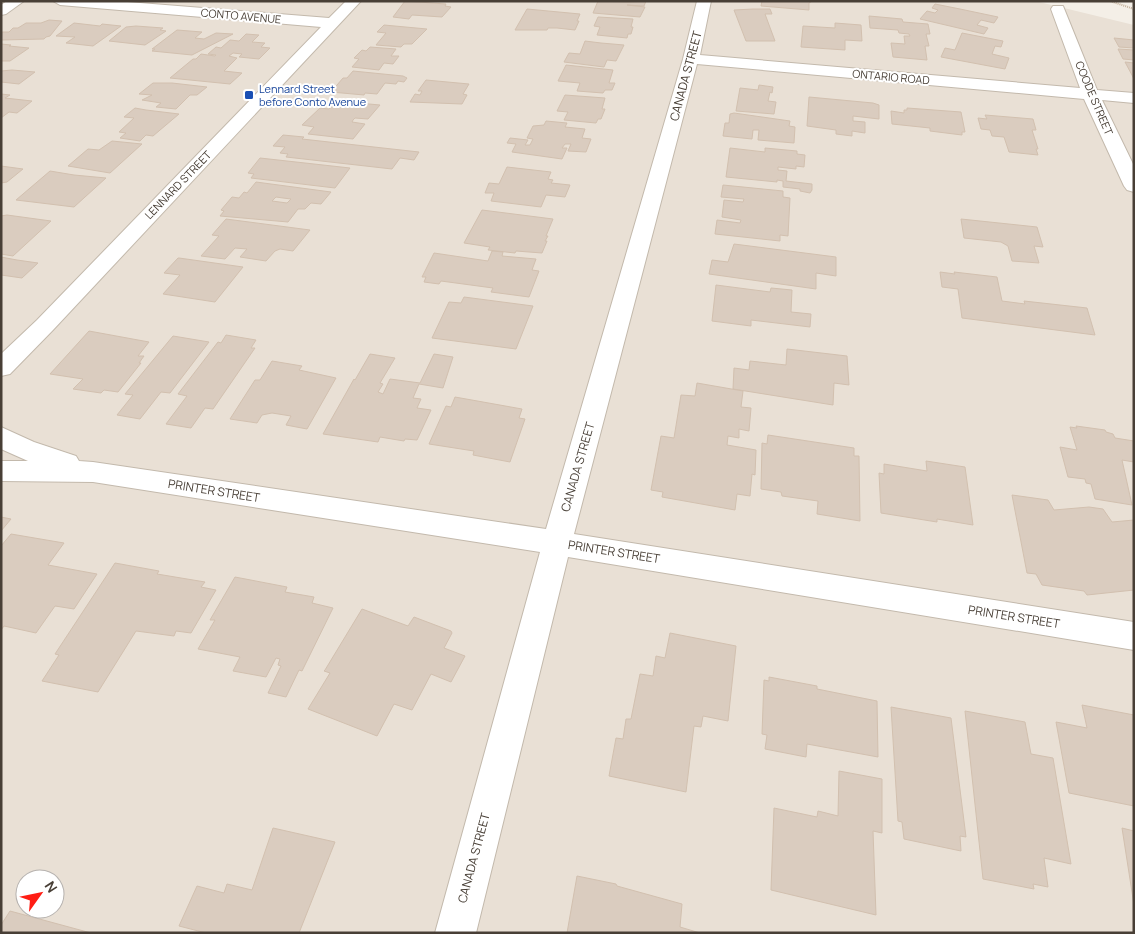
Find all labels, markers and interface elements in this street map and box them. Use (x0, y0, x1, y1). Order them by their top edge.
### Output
street label: CONTO AVENUE (200, 5, 282, 26)
street label: CANADA STREET (665, 28, 706, 123)
street label: COODE STREET (1072, 58, 1117, 138)
street label: ONTARIO ROAD (852, 66, 930, 87)
place label: Lennard Street before Conto Avenue (259, 81, 367, 109)
marker: Lennard Street before Conto Avenue (243, 89, 255, 101)
street label: LENNARD STREET (141, 147, 215, 222)
street label: CANADA STREET (557, 419, 599, 514)
street label: PRINTER STREET (167, 475, 262, 506)
street label: PRINTER STREET (567, 536, 662, 567)
street label: PRINTER STREET (967, 601, 1062, 632)
street label: CANADA STREET (453, 810, 494, 905)
north arrow (15, 869, 65, 919)
text: N (41, 877, 62, 896)

